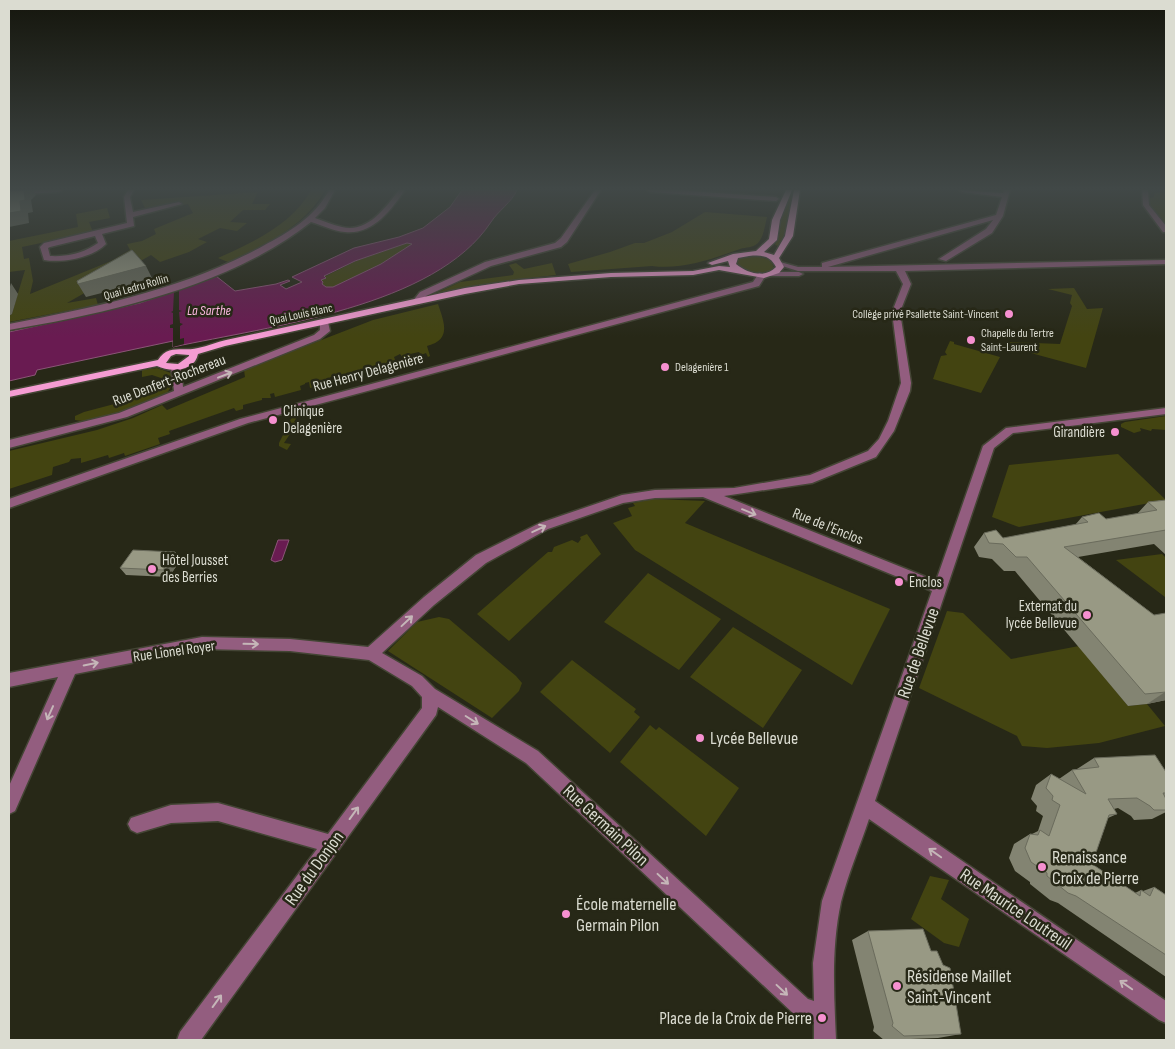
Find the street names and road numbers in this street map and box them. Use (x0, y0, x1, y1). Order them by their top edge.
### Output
street label: Quai Ledru Rollin (102, 271, 170, 304)
street label: Quai Louis Blanc (268, 300, 334, 329)
street label: Rue Henry Delagenière (311, 349, 425, 396)
street label: Rue Denfert-Rochereau (110, 350, 228, 411)
street label: Rue de l'Enclos (790, 504, 866, 549)
street label: Rue de Bellevue (893, 605, 944, 701)
street label: Rue Lionel Royer (132, 636, 217, 667)
street label: Rue Germain Pilon (559, 780, 653, 870)
street label: Rue du Donjon (281, 827, 348, 909)
street label: Rue Maurice Loutreuil (956, 864, 1076, 954)

